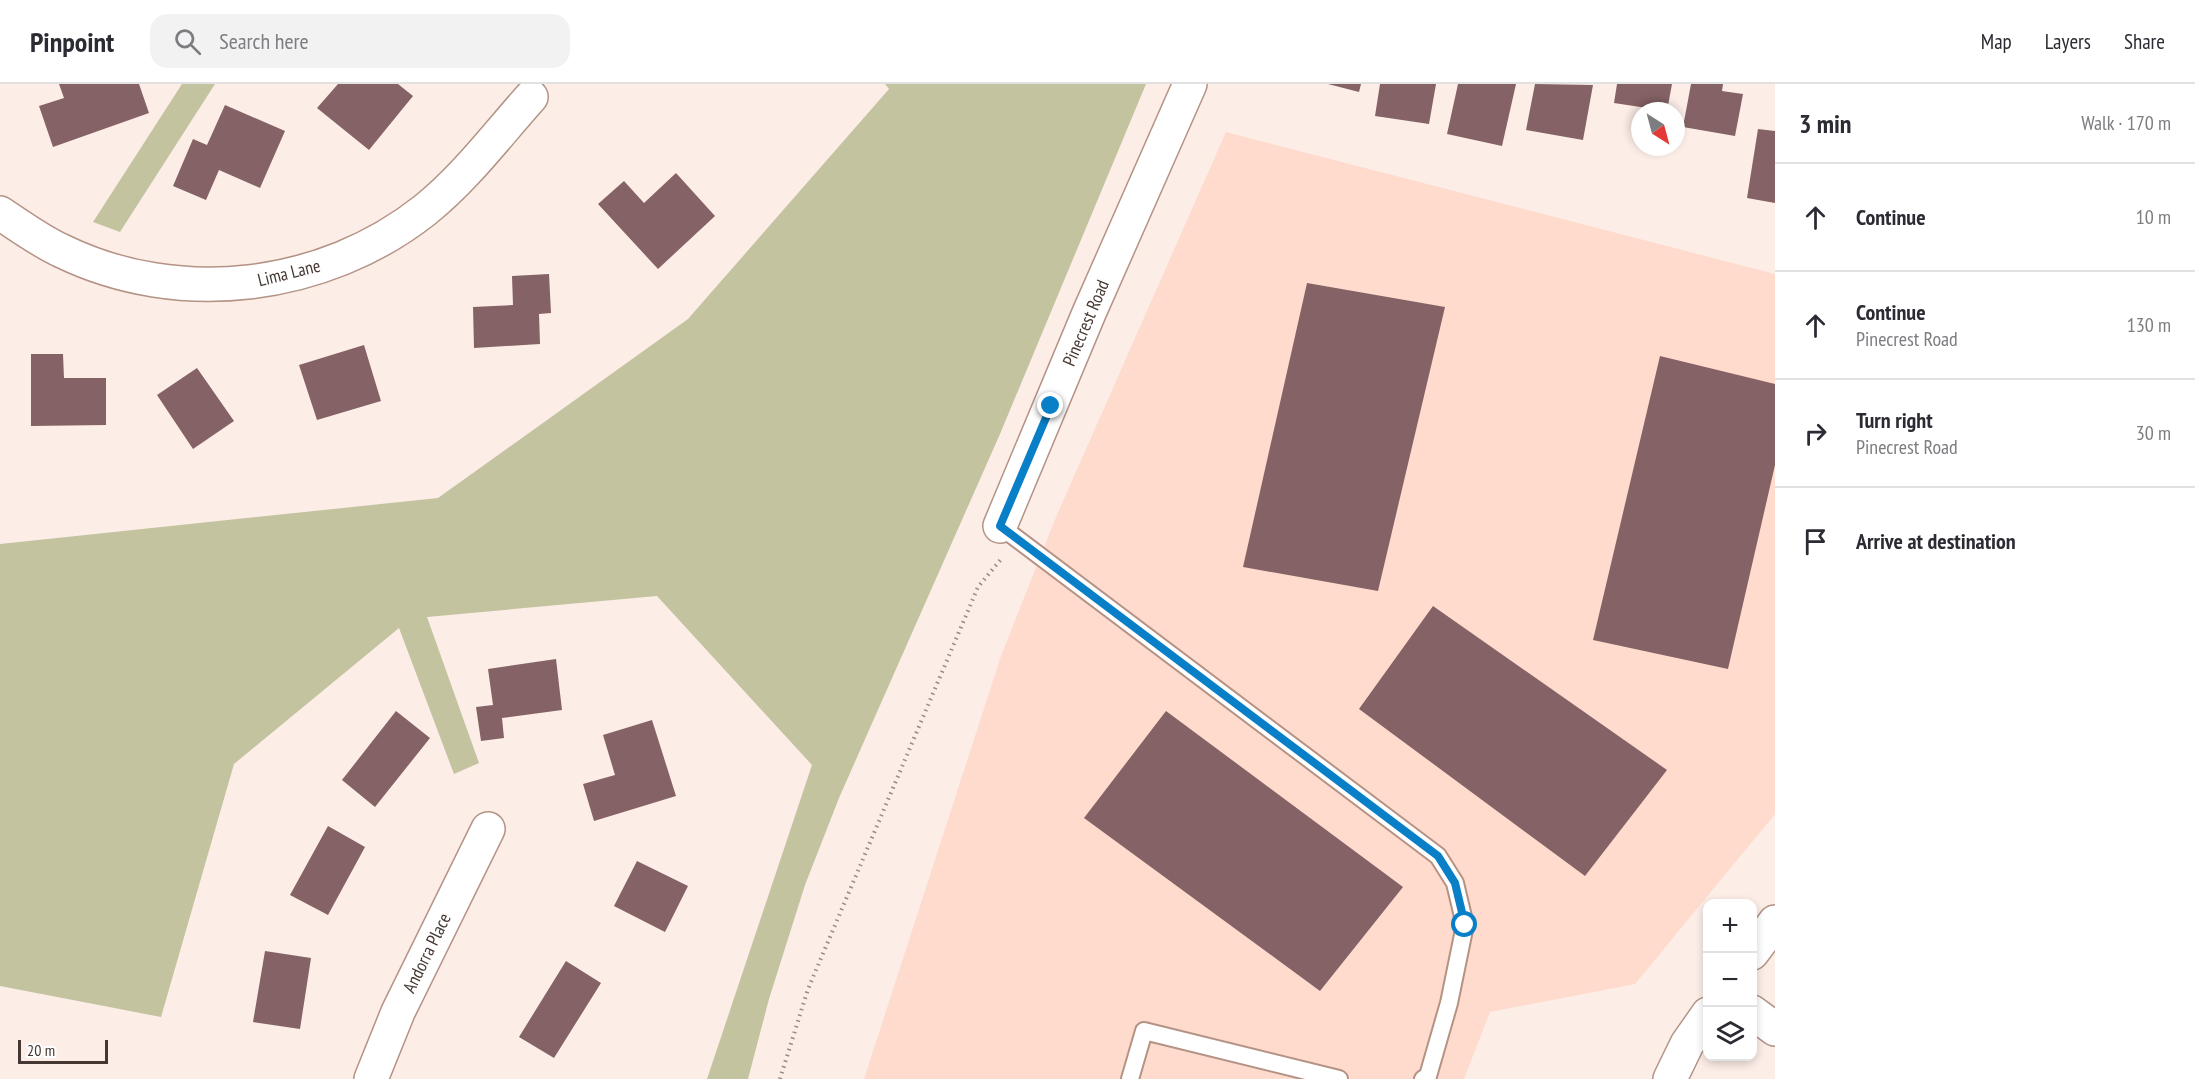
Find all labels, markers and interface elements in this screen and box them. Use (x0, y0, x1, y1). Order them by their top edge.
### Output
search box (150, 14, 570, 68)
text: Pinpoint (30, 23, 114, 60)
icon: search (171, 25, 204, 58)
text: Search here (219, 27, 309, 55)
text: Map (1981, 28, 2012, 55)
text: Layers (2045, 28, 2091, 55)
text: Share (2124, 28, 2165, 55)
north arrow (1631, 102, 1685, 156)
text: 3 min (1799, 107, 1852, 140)
text: Walk · 170 m (2081, 110, 2171, 136)
icon: ahead (1799, 201, 1832, 234)
text: Continue (1856, 203, 1926, 231)
text: 10 m (2136, 204, 2171, 230)
street label: Lima Lane (255, 254, 323, 291)
street label: Pinecrest Road (1057, 276, 1114, 369)
text: Continue (1856, 298, 1926, 326)
icon: ahead (1799, 309, 1832, 342)
text: 130 m (2127, 312, 2171, 338)
text: Pinecrest Road (1856, 326, 1958, 352)
route end (1037, 392, 1063, 418)
text: Turn right (1856, 406, 1933, 434)
icon: right (1799, 417, 1832, 450)
text: 30 m (2136, 420, 2171, 446)
text: Pinecrest Road (1856, 434, 1958, 460)
icon: arrive (1799, 525, 1832, 558)
text: Arrive at destination (1856, 527, 2016, 555)
map controls (1703, 899, 1757, 1061)
button: + (1703, 899, 1757, 953)
street label: Andorra Place (397, 909, 456, 996)
route start (1451, 911, 1477, 937)
button: − (1703, 953, 1757, 1007)
button: layers (1703, 1007, 1757, 1061)
scale bar (18, 1037, 108, 1064)
text: 20 m (27, 1040, 55, 1060)

